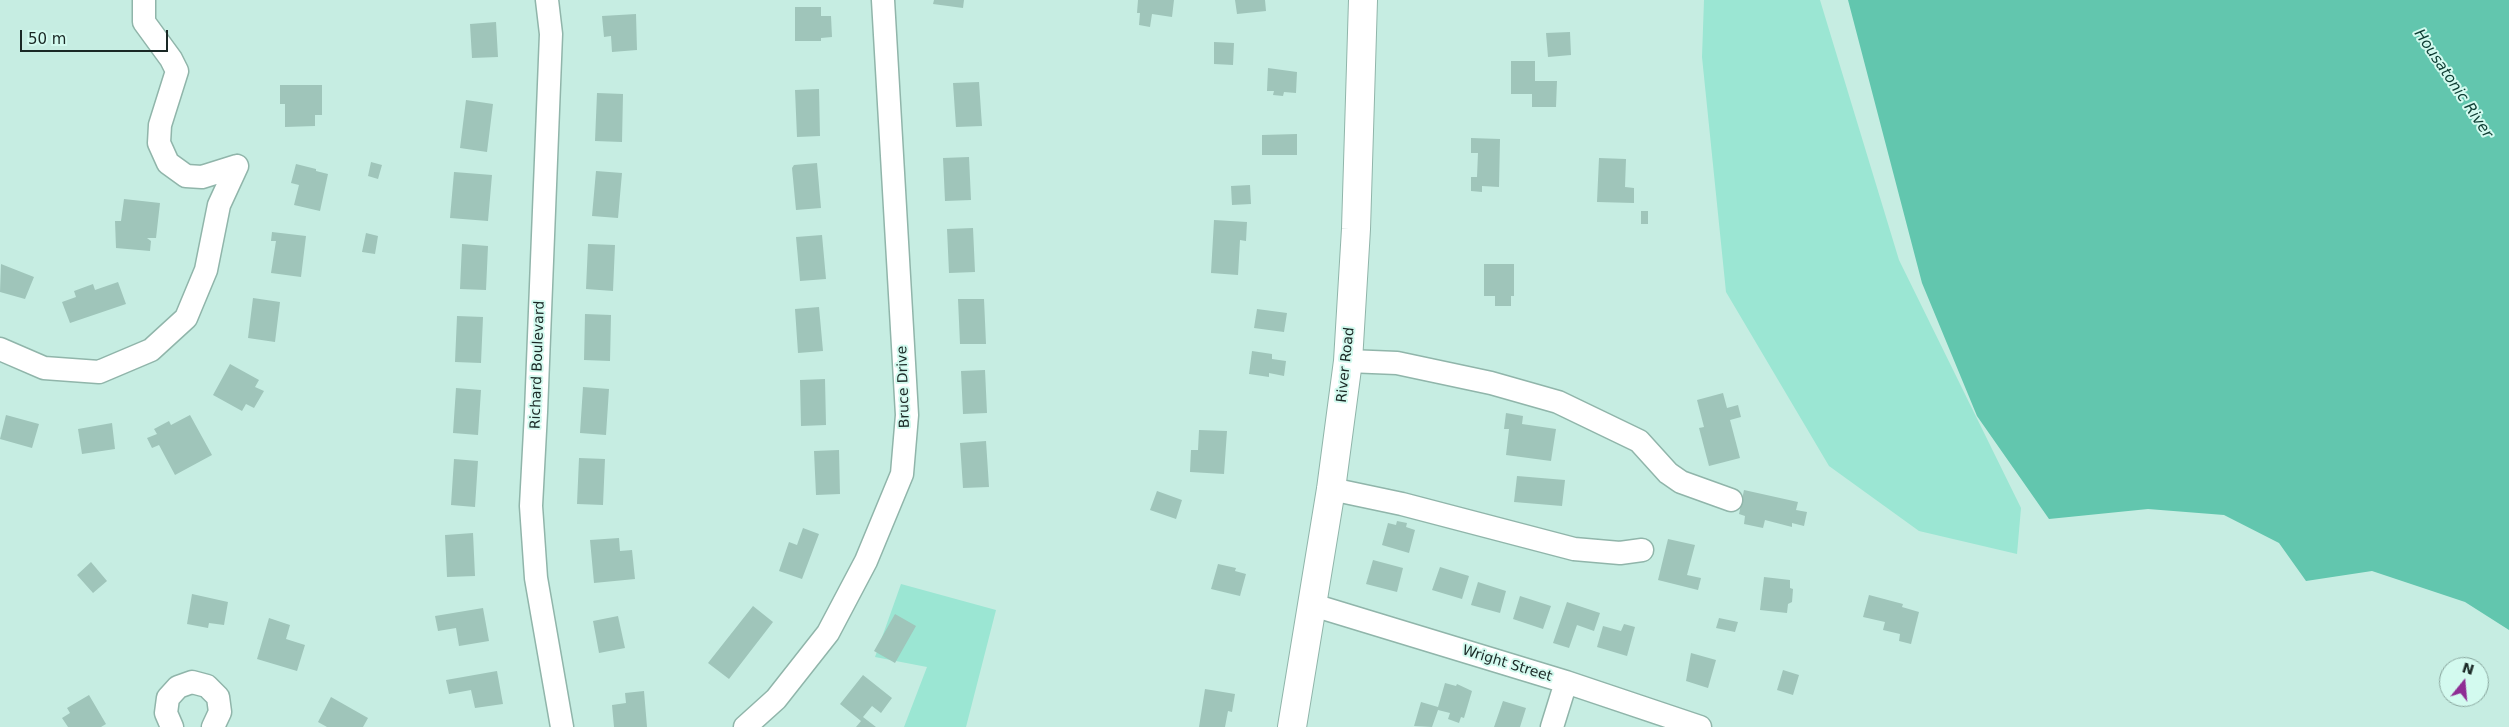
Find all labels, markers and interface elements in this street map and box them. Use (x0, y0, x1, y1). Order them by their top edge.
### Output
scale bar (22, 20, 170, 52)
water label: Housatonic River (2410, 26, 2496, 142)
text: 50 m (28, 30, 66, 48)
street label: Richard Boulevard (527, 301, 549, 429)
street label: River Road (1334, 326, 1358, 404)
street label: Bruce Drive (894, 346, 914, 428)
street label: Wright Street (1460, 642, 1554, 686)
north arrow (2439, 657, 2489, 707)
text: N (2460, 659, 2476, 678)

